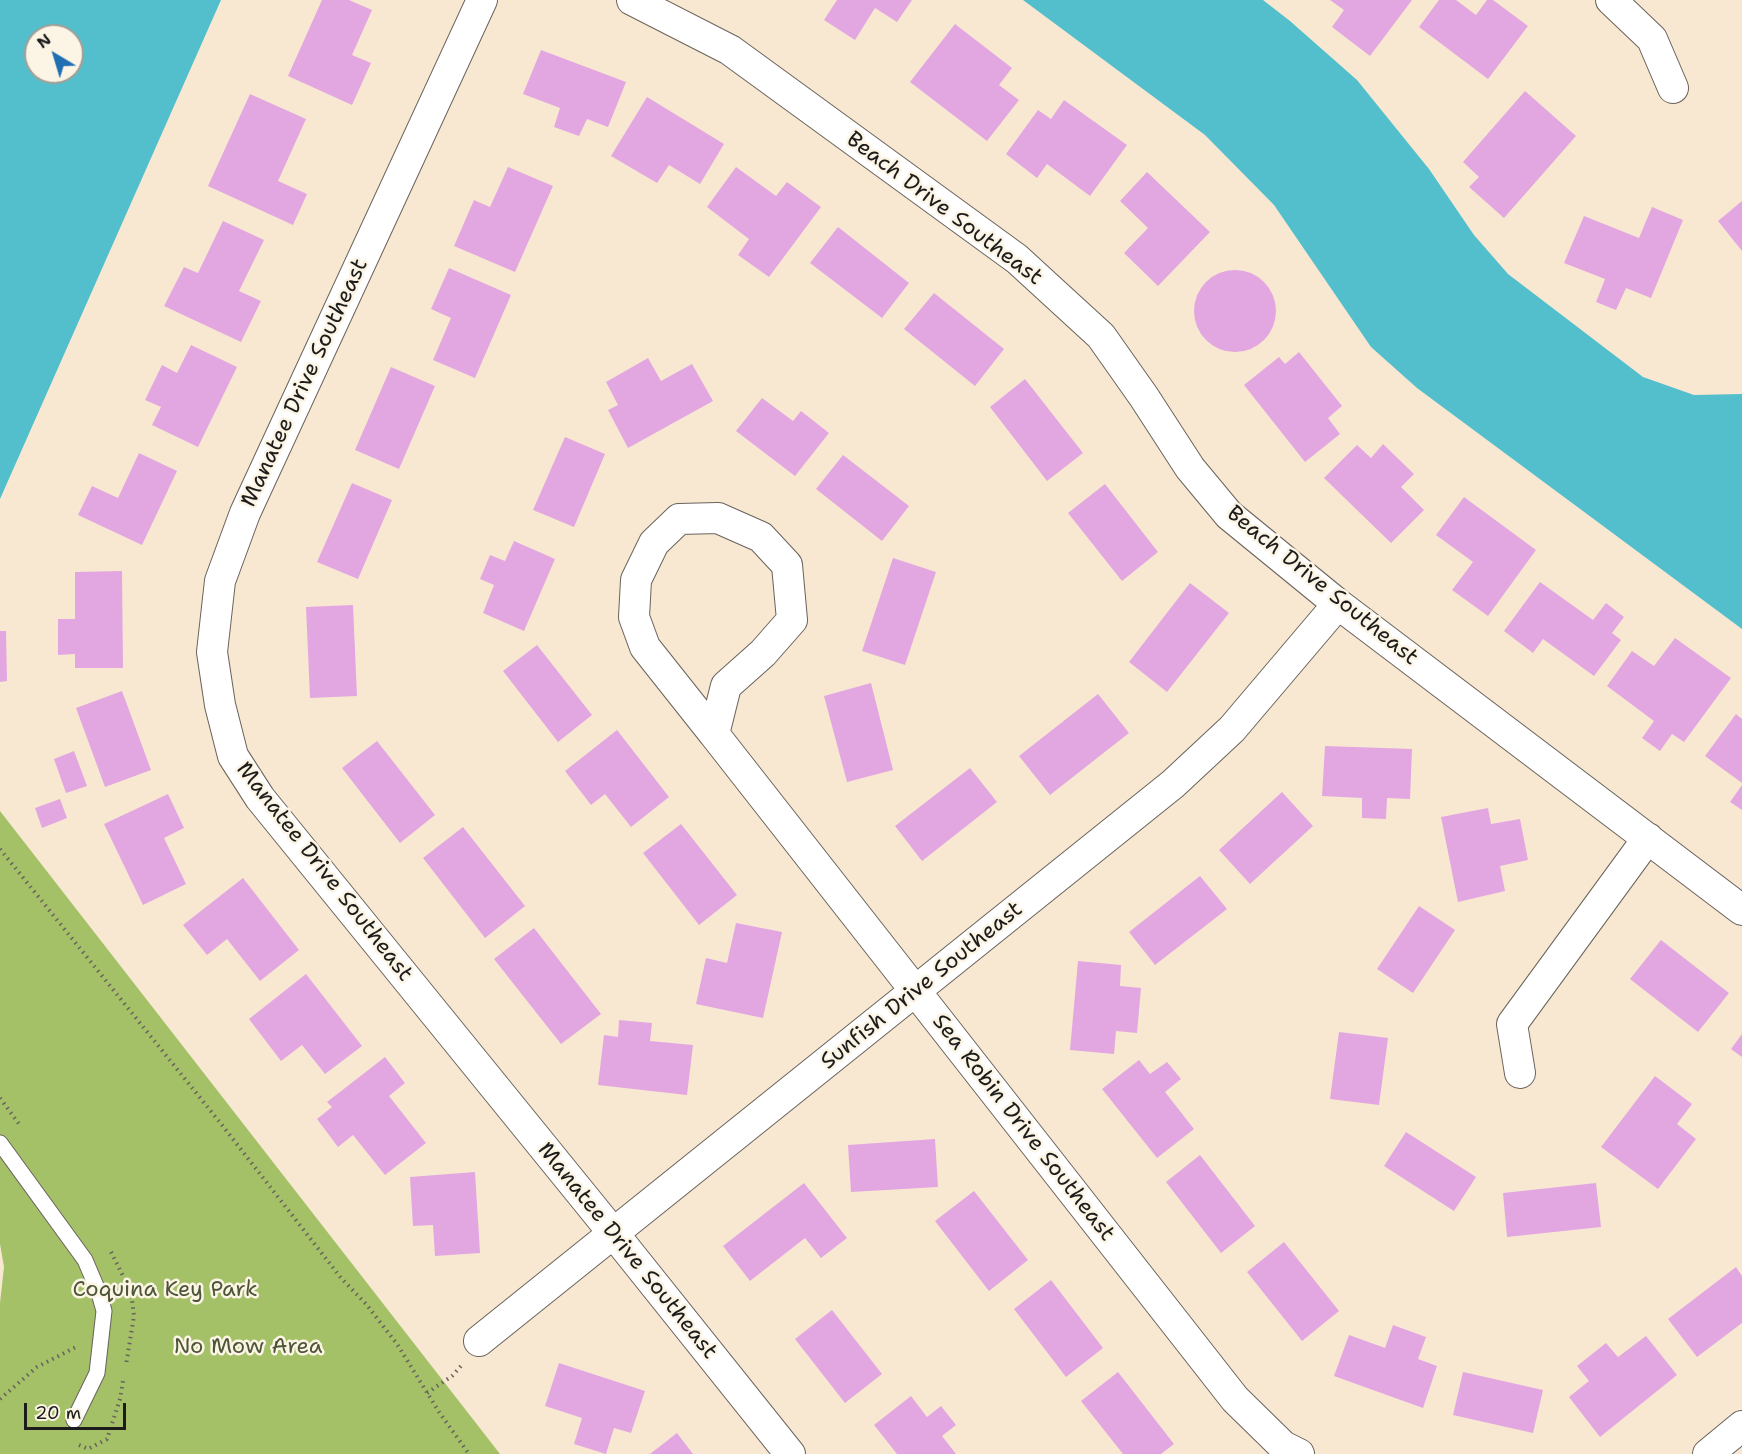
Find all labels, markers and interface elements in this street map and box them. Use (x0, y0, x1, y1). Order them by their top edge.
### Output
north arrow (24, 24, 84, 84)
text: N (32, 29, 55, 53)
street label: Beach Drive Southeast (841, 127, 1047, 291)
street label: Manatee Drive Southeast (236, 255, 374, 511)
street label: Beach Drive Southeast (1221, 501, 1423, 671)
street label: Manatee Drive Southeast (230, 757, 418, 987)
street label: Sunfish Drive Southeast (816, 896, 1028, 1076)
street label: Sea Robin Drive Southeast (926, 1009, 1120, 1247)
street label: Manatee Drive Southeast (532, 1137, 722, 1365)
park label: Coquina Key Park (72, 1277, 258, 1303)
park label: No Mow Area (174, 1334, 322, 1360)
scale bar (27, 1391, 129, 1429)
text: 20 m (35, 1401, 81, 1425)

